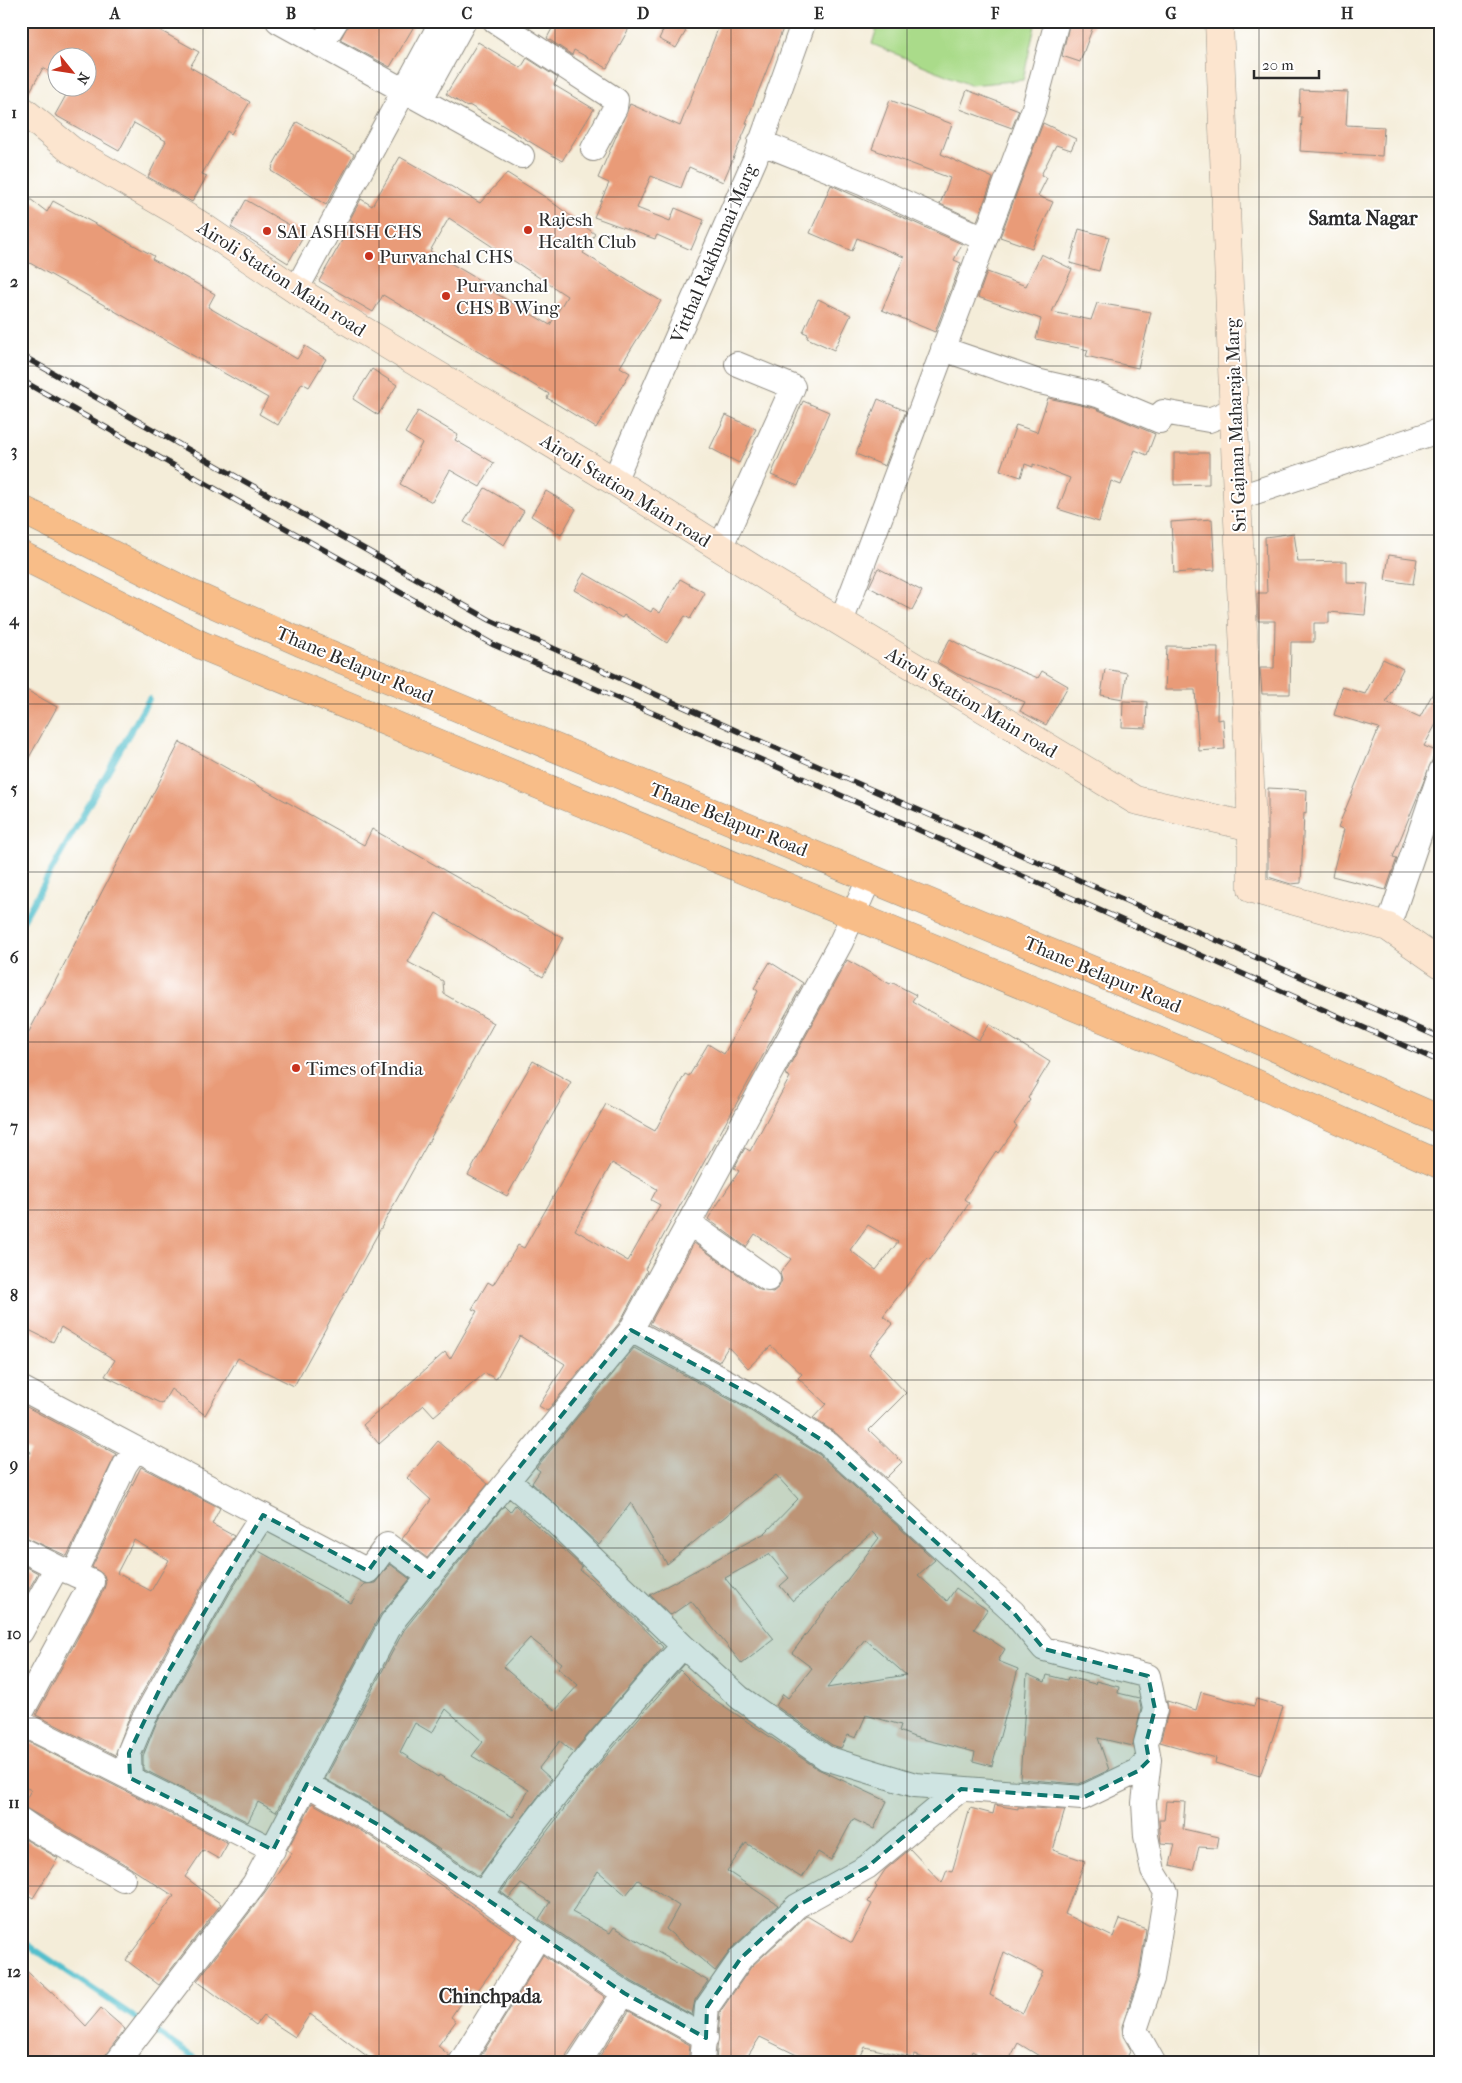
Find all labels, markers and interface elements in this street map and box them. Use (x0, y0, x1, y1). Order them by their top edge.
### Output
text: A (109, 4, 121, 23)
text: B (286, 4, 296, 23)
text: C (462, 4, 473, 23)
text: D (637, 4, 649, 23)
text: E (814, 4, 824, 23)
text: F (990, 4, 1000, 23)
text: G (1165, 4, 1177, 23)
text: H (1341, 4, 1354, 23)
north arrow (48, 48, 98, 98)
scale bar (1254, 48, 1320, 80)
text: 20 m (1262, 56, 1294, 74)
text: N (73, 69, 93, 87)
text: 1 (11, 103, 17, 122)
street label: Vitthal Rakhumai Marg (666, 160, 762, 347)
district label: Samta Nagar (1308, 207, 1418, 230)
place label: Rajesh Health Club (538, 209, 636, 253)
street label: Airoli Station Main road (192, 216, 370, 342)
place label: SAI ASHISH CHS (277, 221, 422, 243)
marker: Rajesh Health Club (522, 224, 534, 236)
marker: SAI ASHISH CHS (261, 225, 273, 237)
place label: Purvanchal CHS (379, 246, 513, 268)
marker: Purvanchal CHS (363, 250, 375, 262)
text: 2 (10, 272, 18, 291)
place label: Purvanchal CHS B Wing (456, 275, 560, 319)
marker: Purvanchal CHS B Wing (440, 290, 452, 302)
street label: Sri Gajnan Maharaja Marg (1221, 317, 1251, 532)
street label: Airoli Station Main road (536, 429, 715, 553)
text: 3 (11, 441, 17, 461)
text: 4 (8, 610, 20, 630)
street label: Thane Belapur Road (273, 622, 437, 708)
street label: Airoli Station Main road (881, 642, 1062, 763)
street label: Thane Belapur Road (647, 778, 811, 862)
text: 5 (11, 779, 18, 798)
street label: Thane Belapur Road (1021, 932, 1185, 1018)
text: 6 (10, 948, 19, 967)
place label: Times of India (306, 1058, 423, 1080)
marker: Times of India (290, 1062, 302, 1074)
text: 7 (9, 1117, 18, 1136)
text: 8 (10, 1286, 18, 1305)
text: 9 (9, 1455, 18, 1475)
text: 10 (7, 1624, 21, 1643)
text: 11 (8, 1793, 20, 1812)
text: 12 (7, 1962, 21, 1981)
district label: Chinchpada (439, 1985, 542, 2008)

